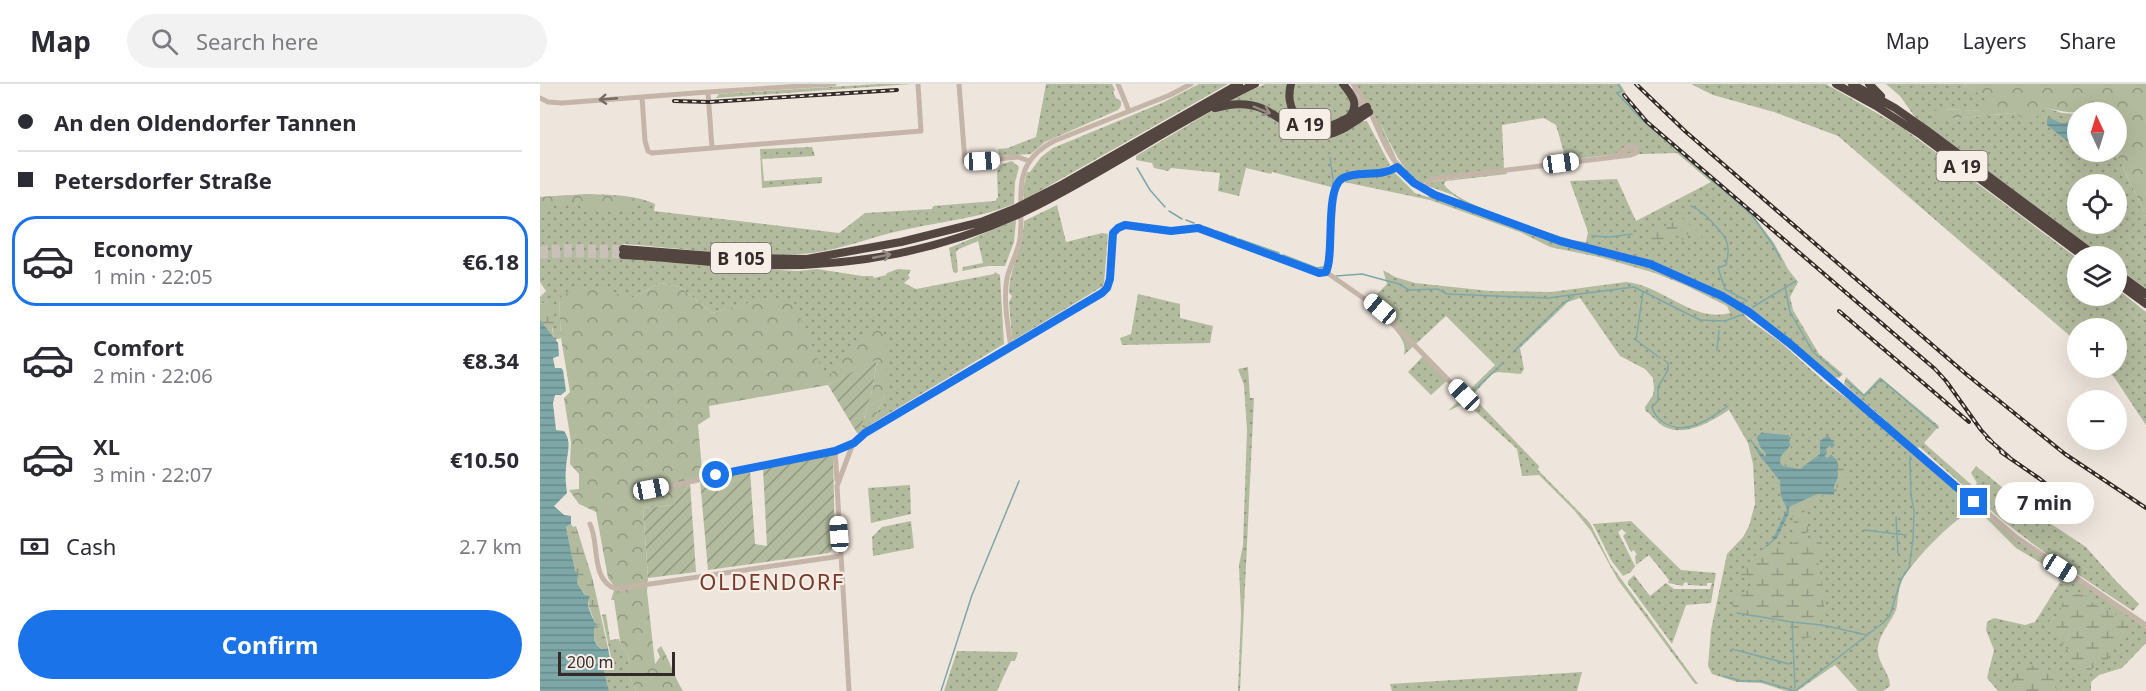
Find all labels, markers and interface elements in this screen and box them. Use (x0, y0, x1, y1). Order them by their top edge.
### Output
search box (127, 14, 547, 68)
text: Map (30, 22, 91, 60)
icon: search (148, 25, 181, 58)
text: Search here (196, 26, 318, 56)
text: Map (1886, 27, 1930, 55)
text: Layers (1963, 27, 2027, 55)
text: Share (2060, 27, 2116, 55)
one-way arrow (599, 94, 618, 105)
north arrow (2067, 102, 2127, 162)
map controls (2067, 102, 2127, 450)
one-way arrow (1252, 105, 1271, 116)
text: An den Oldendorfer Tannen (54, 107, 356, 137)
road number: A 19 (1280, 109, 1330, 139)
car (964, 151, 1000, 171)
road number: A 19 (1936, 151, 1988, 181)
car (1542, 152, 1580, 174)
text: Petersdorfer Straße (54, 165, 272, 195)
button: locate (2067, 174, 2127, 234)
text: Economy (93, 233, 192, 263)
icon: car (21, 234, 75, 288)
road number: B 105 (711, 243, 771, 273)
text: €6.18 (462, 246, 519, 276)
button: layers (2067, 246, 2127, 306)
one-way arrow (872, 250, 891, 261)
text: 1 min · 22:05 (93, 263, 213, 290)
car (1360, 291, 1400, 327)
button: + (2067, 318, 2127, 378)
text: Comfort (93, 332, 184, 362)
icon: car (21, 333, 75, 387)
text: €8.34 (462, 345, 519, 375)
text: 2 min · 22:06 (93, 362, 213, 389)
car (1445, 376, 1483, 414)
button: − (2067, 390, 2127, 450)
text: XL (93, 431, 120, 461)
icon: car (21, 432, 75, 486)
text: €10.50 (450, 444, 519, 474)
text: 3 min · 22:07 (93, 461, 213, 488)
route start (702, 461, 729, 488)
car (632, 477, 670, 501)
callout: 7 min (1995, 481, 2094, 523)
route end (1960, 488, 1987, 515)
text: 7 min (2017, 489, 2072, 516)
car (829, 515, 849, 553)
icon: cash (18, 530, 51, 563)
text: Cash (66, 531, 116, 561)
text: 2.7 km (459, 533, 522, 560)
car (2040, 551, 2080, 585)
district label: OLDENDORF (699, 566, 845, 596)
button: Confirm (18, 610, 522, 679)
scale bar (558, 649, 675, 676)
text: 200 m (567, 651, 614, 673)

